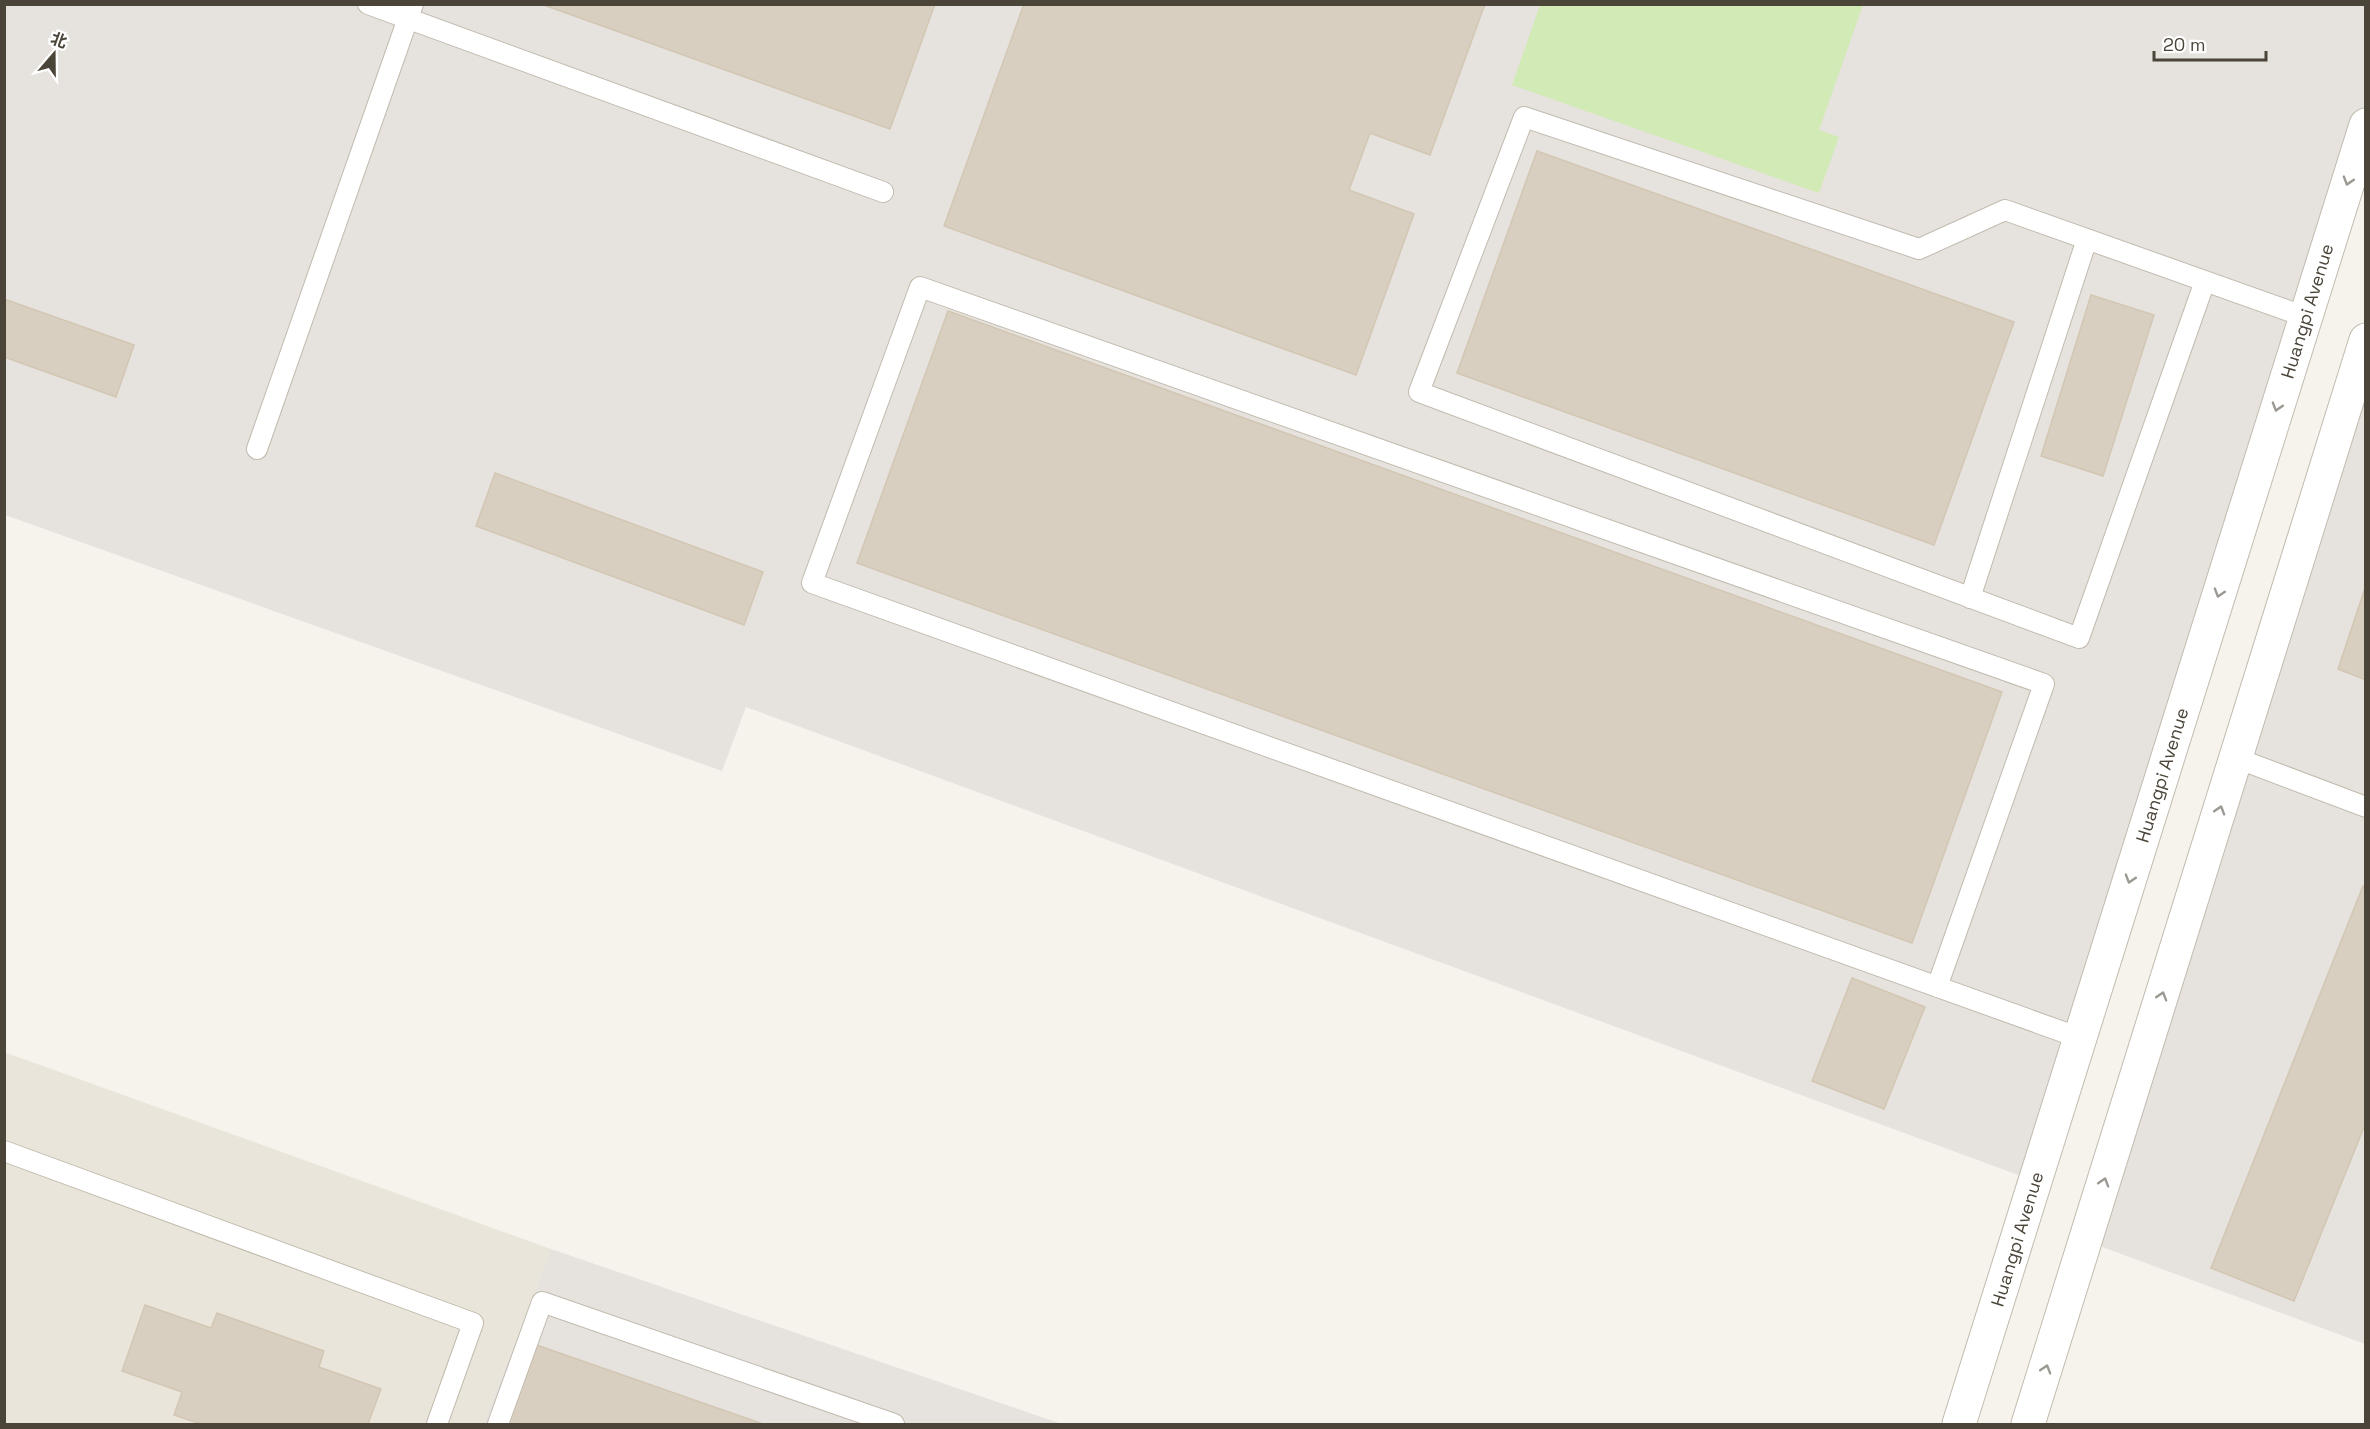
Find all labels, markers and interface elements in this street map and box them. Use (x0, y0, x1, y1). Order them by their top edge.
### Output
north arrow (24, 24, 84, 84)
scale bar (2154, 24, 2266, 62)
text: 北 (48, 28, 70, 53)
text: 20 m (2163, 33, 2206, 56)
one-way arrow (2343, 175, 2355, 186)
street label: Huangpi Avenue (2276, 241, 2338, 381)
one-way arrow (2272, 401, 2285, 412)
one-way arrow (2214, 587, 2226, 598)
street label: Huangpi Avenue (2131, 705, 2193, 845)
one-way arrow (2212, 805, 2225, 816)
one-way arrow (2124, 873, 2137, 884)
one-way arrow (2154, 991, 2167, 1002)
street label: Huangpi Avenue (1986, 1169, 2048, 1309)
one-way arrow (2097, 1177, 2109, 1188)
one-way arrow (2039, 1364, 2051, 1375)

